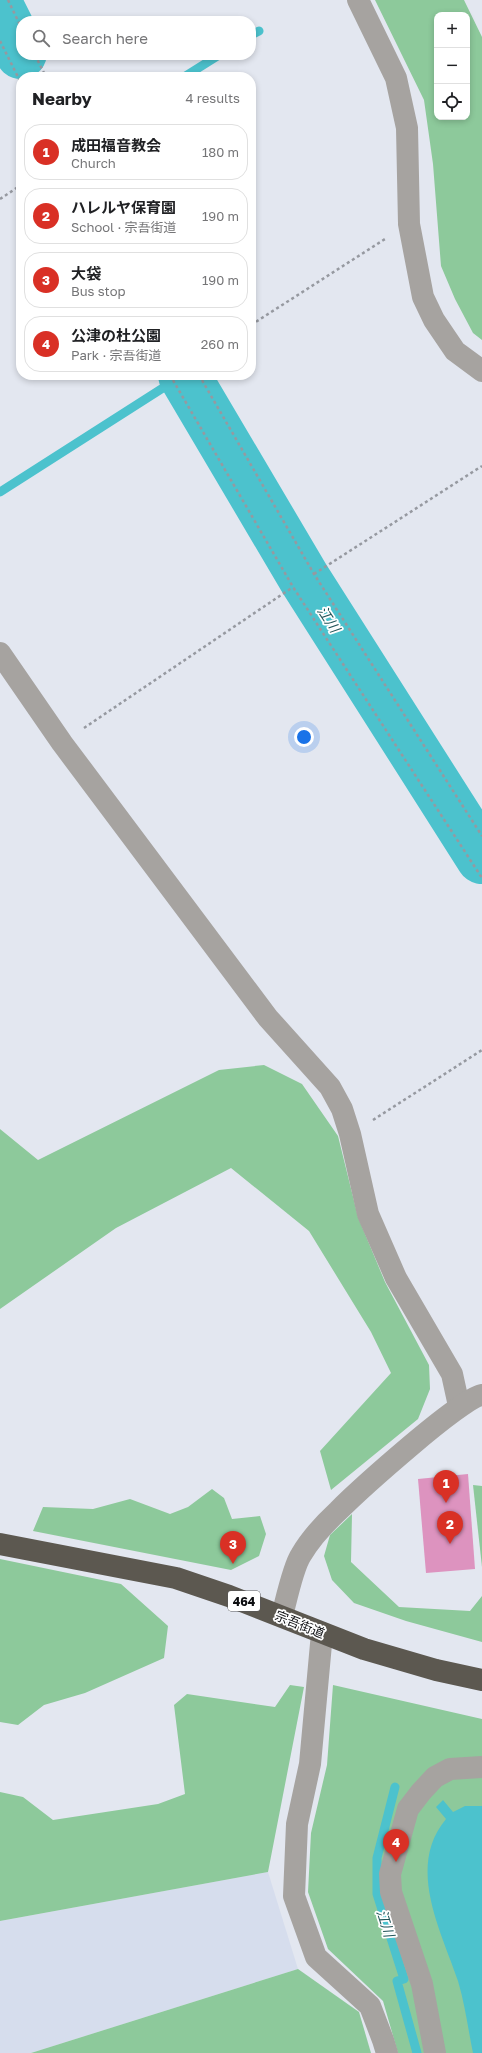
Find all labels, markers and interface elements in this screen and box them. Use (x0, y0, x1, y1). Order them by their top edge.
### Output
map controls (434, 12, 470, 120)
button: + (434, 12, 470, 48)
search box (16, 16, 256, 60)
icon: search (30, 27, 52, 49)
text: Search here (62, 29, 148, 47)
button: − (434, 48, 470, 84)
button: locate (434, 84, 470, 120)
text: Nearby (32, 88, 92, 109)
text: 4 results (186, 90, 240, 106)
text: 成田福音教会 (71, 136, 161, 154)
text: 1 (43, 144, 49, 160)
text: 180 m (202, 144, 239, 160)
text: Church (71, 155, 116, 171)
text: ハレルヤ保育園 (71, 198, 176, 216)
text: 2 (42, 208, 50, 224)
text: 190 m (202, 208, 239, 224)
text: School · 宗吾街道 (71, 219, 177, 235)
text: 大袋 (71, 264, 101, 282)
text: 3 (42, 272, 50, 288)
text: 190 m (202, 272, 239, 288)
text: Bus stop (71, 283, 126, 299)
text: 公津の杜公園 (71, 326, 161, 344)
text: 4 (42, 336, 50, 352)
text: 260 m (201, 336, 239, 352)
text: Park · 宗吾街道 (71, 347, 162, 363)
water label: 江川 (314, 603, 345, 637)
your location (294, 727, 314, 747)
pin: 1 (433, 1470, 459, 1503)
pin: 2 (437, 1511, 463, 1544)
pin: 3 (220, 1531, 246, 1564)
road number: 464 (228, 1591, 260, 1611)
street label: 宗吾街道 (273, 1607, 327, 1641)
pin: 4 (383, 1829, 409, 1862)
water label: 江川 (374, 1907, 399, 1941)

